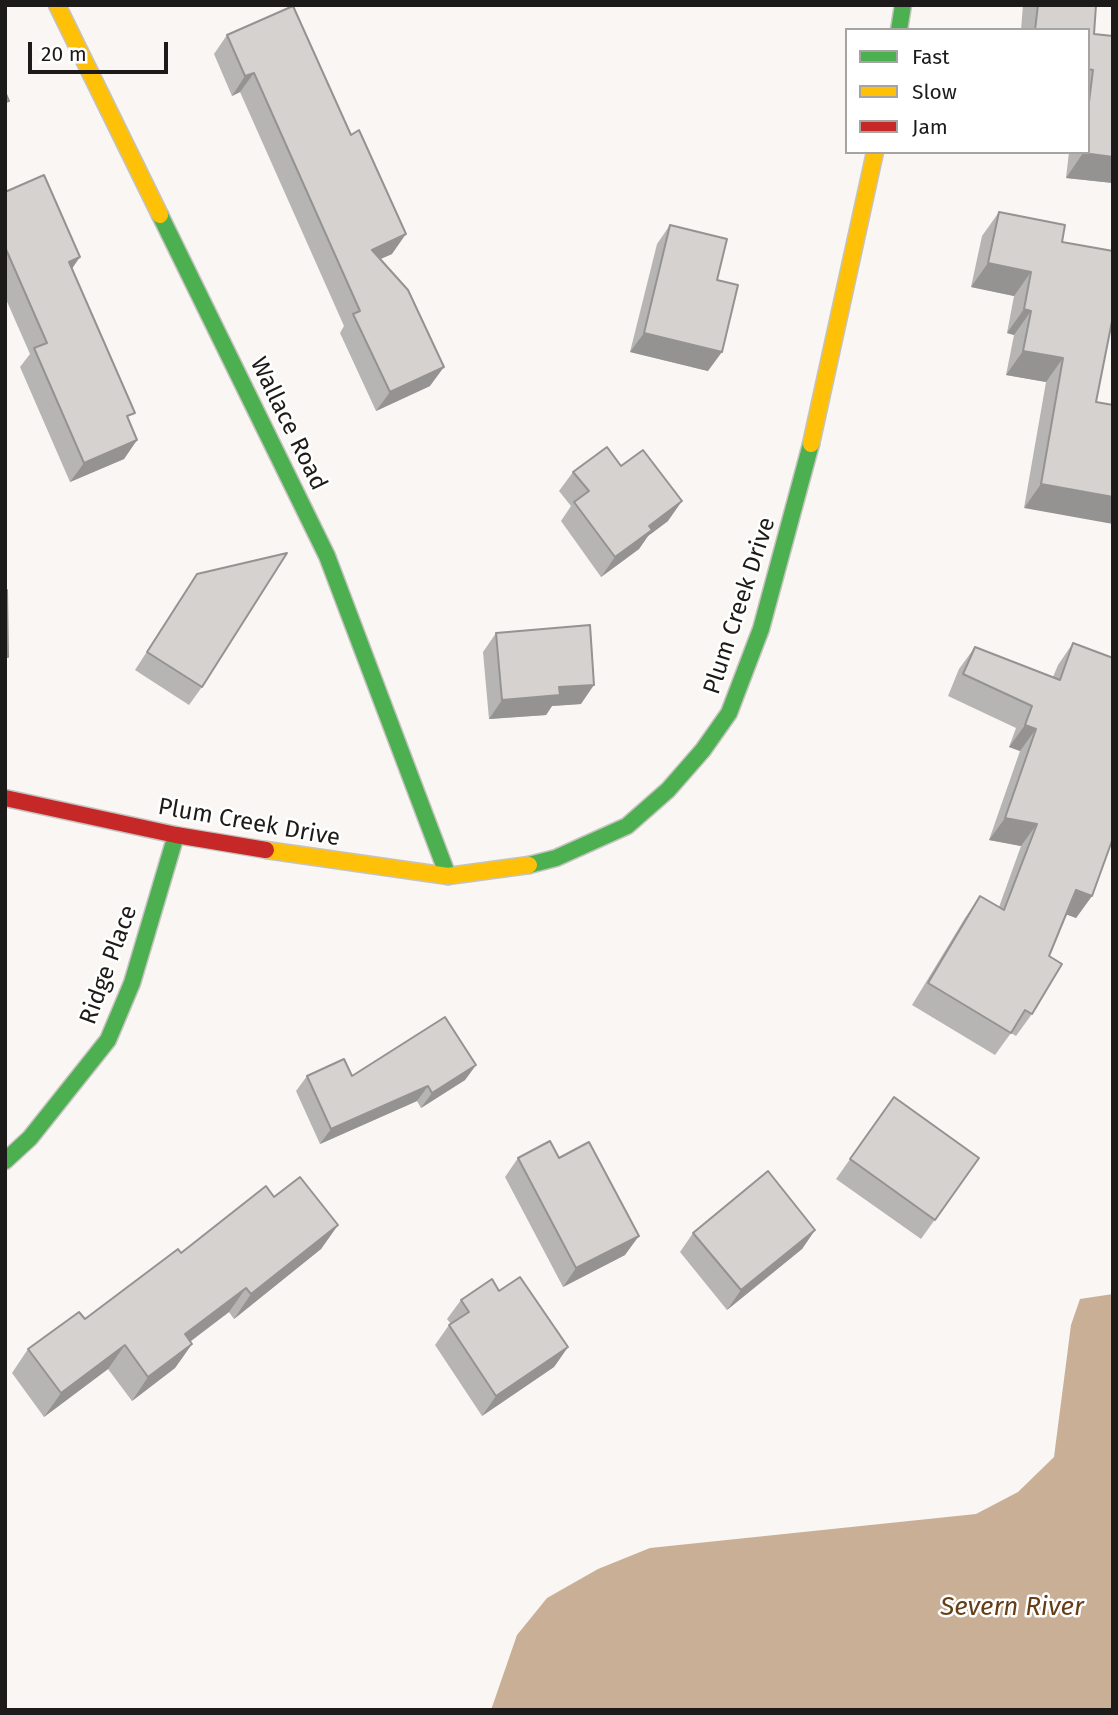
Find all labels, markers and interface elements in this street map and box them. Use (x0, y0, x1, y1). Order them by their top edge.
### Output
scale bar (32, 28, 172, 72)
legend (845, 28, 1090, 154)
text: 20 m (41, 41, 87, 67)
text: Fast (912, 44, 950, 70)
text: Slow (912, 79, 957, 105)
text: Jam (912, 114, 948, 140)
street label: Wallace Road (243, 353, 333, 495)
street label: Plum Creek Drive (698, 514, 782, 698)
street label: Plum Creek Drive (156, 793, 342, 853)
street label: Ridge Place (74, 901, 144, 1029)
water label: Severn River (940, 1592, 1084, 1624)

